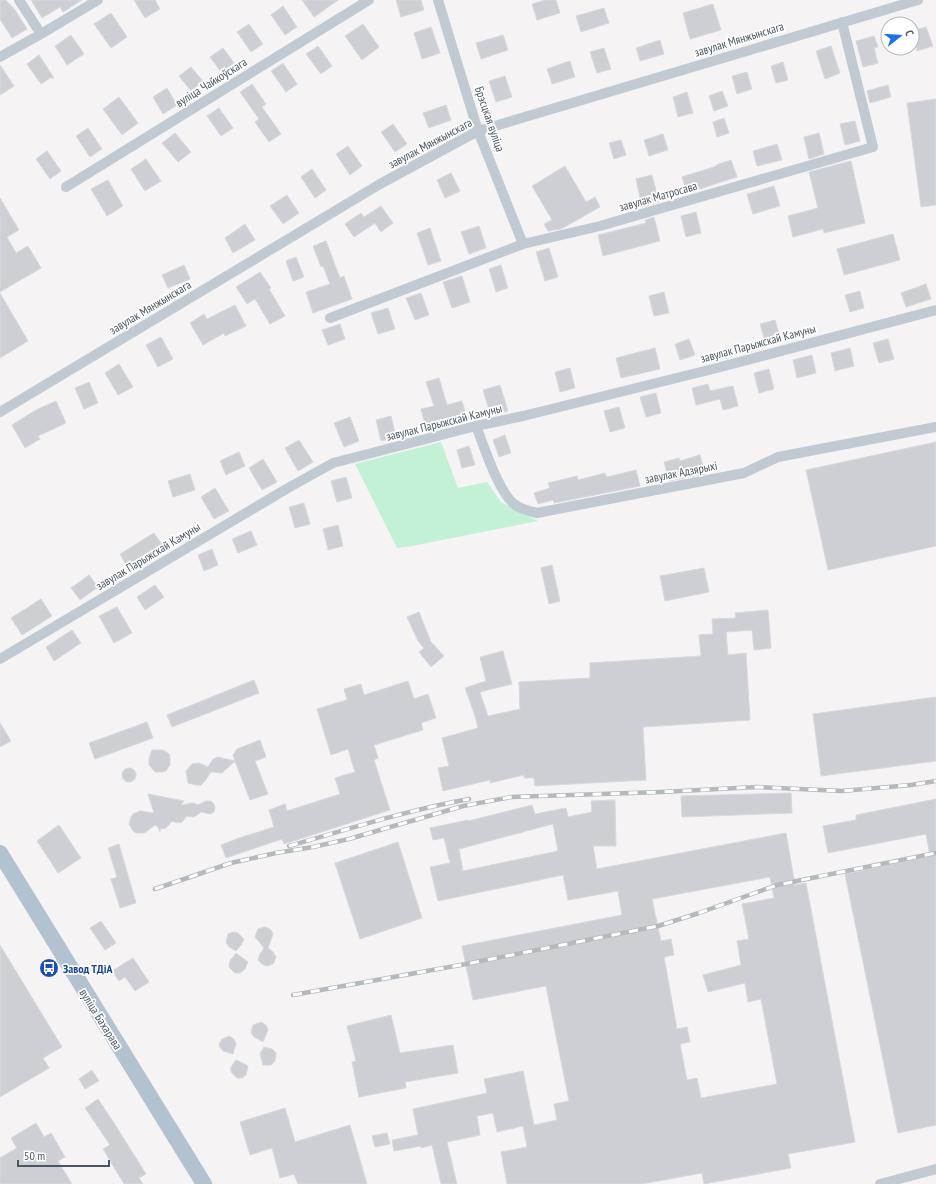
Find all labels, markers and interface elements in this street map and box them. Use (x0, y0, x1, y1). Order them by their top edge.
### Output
north arrow (880, 16, 920, 56)
street label: завулак Мянжынскага (692, 18, 786, 60)
text: С (902, 29, 917, 38)
street label: вуліца Чайкоўскага (173, 54, 250, 110)
street label: Брэсцкая вуліца (472, 84, 508, 154)
street label: завулак Мянжынскага (386, 115, 475, 171)
street label: завулак Матросава (617, 178, 699, 214)
street label: завулак Мянжынскага (106, 277, 194, 337)
street label: завулак Парыжскай Камуны (699, 320, 817, 366)
street label: завулак Парыжскай Камуны (384, 400, 504, 444)
street label: завулак Адзярыхі (643, 458, 719, 486)
street label: завулак Парыжскай Камуны (93, 519, 203, 593)
bus stop icon: Завод ТДіА (38, 957, 60, 979)
place label: Завод ТДіА (63, 961, 113, 976)
street label: вуліца Бахарава (76, 986, 126, 1052)
scale bar (18, 1142, 109, 1168)
text: 50 m (24, 1148, 45, 1163)

